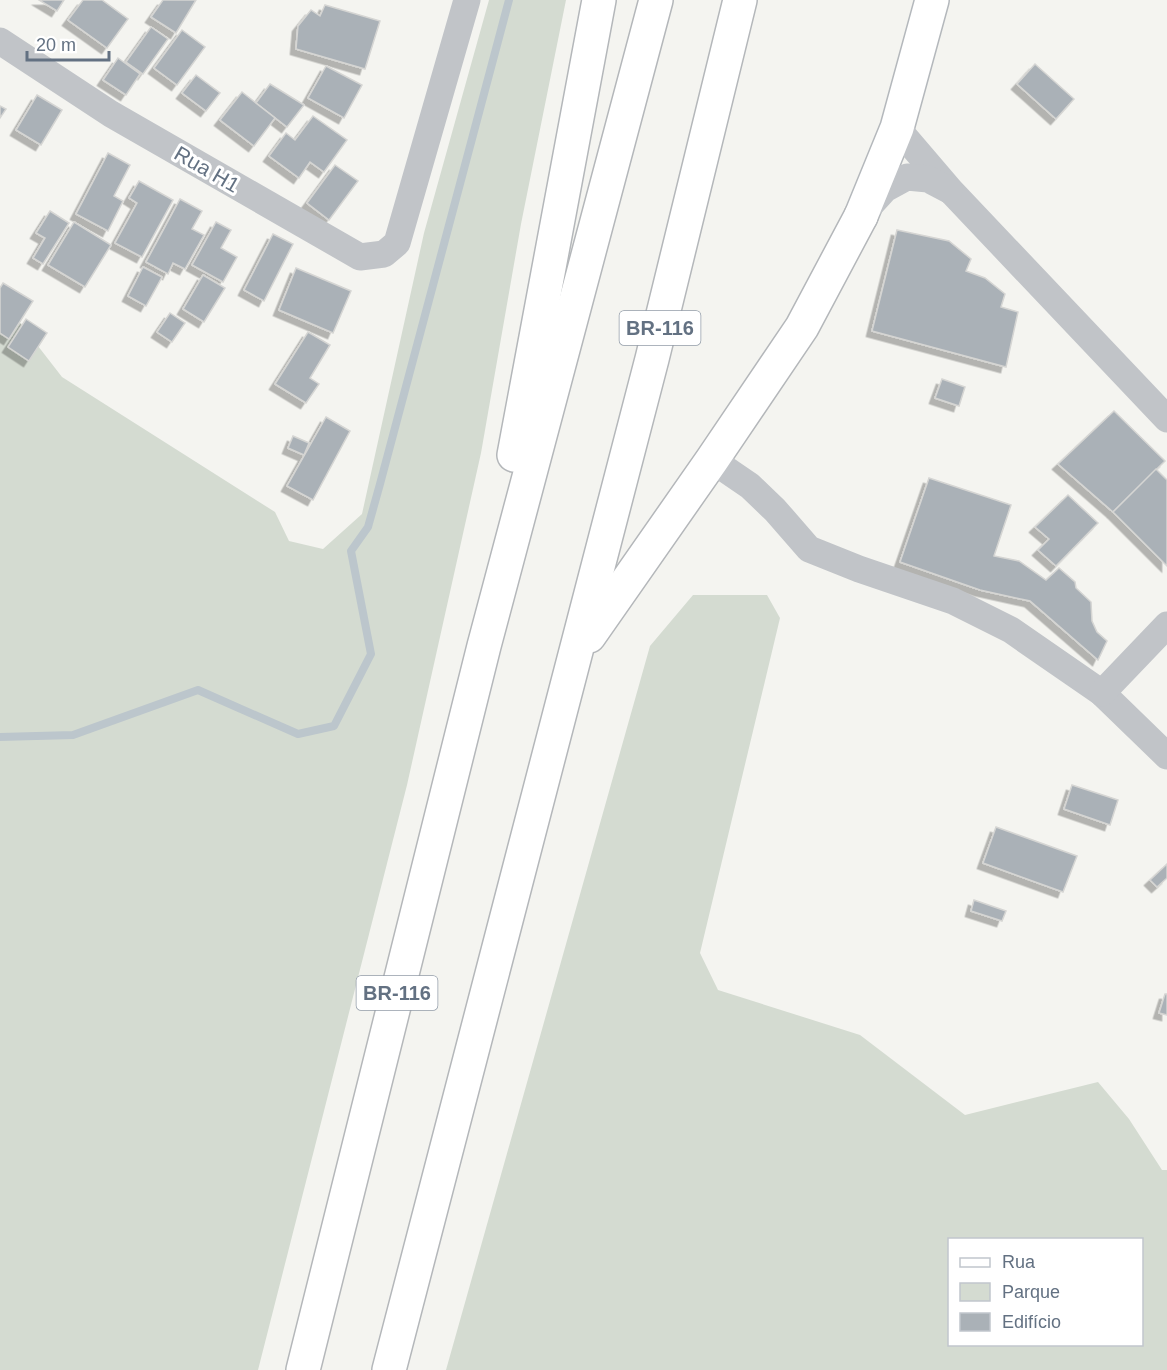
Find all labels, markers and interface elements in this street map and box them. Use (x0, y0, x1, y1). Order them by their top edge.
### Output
scale bar (27, 24, 110, 62)
text: 20 m (36, 35, 76, 55)
street label: Rua H1 (170, 141, 244, 197)
road number: BR-116 (620, 311, 700, 345)
road number: BR-116 (356, 976, 438, 1010)
legend (948, 1238, 1143, 1346)
text: Rua (1002, 1252, 1036, 1272)
text: Parque (1002, 1282, 1060, 1302)
text: Edifício (1002, 1312, 1061, 1332)

